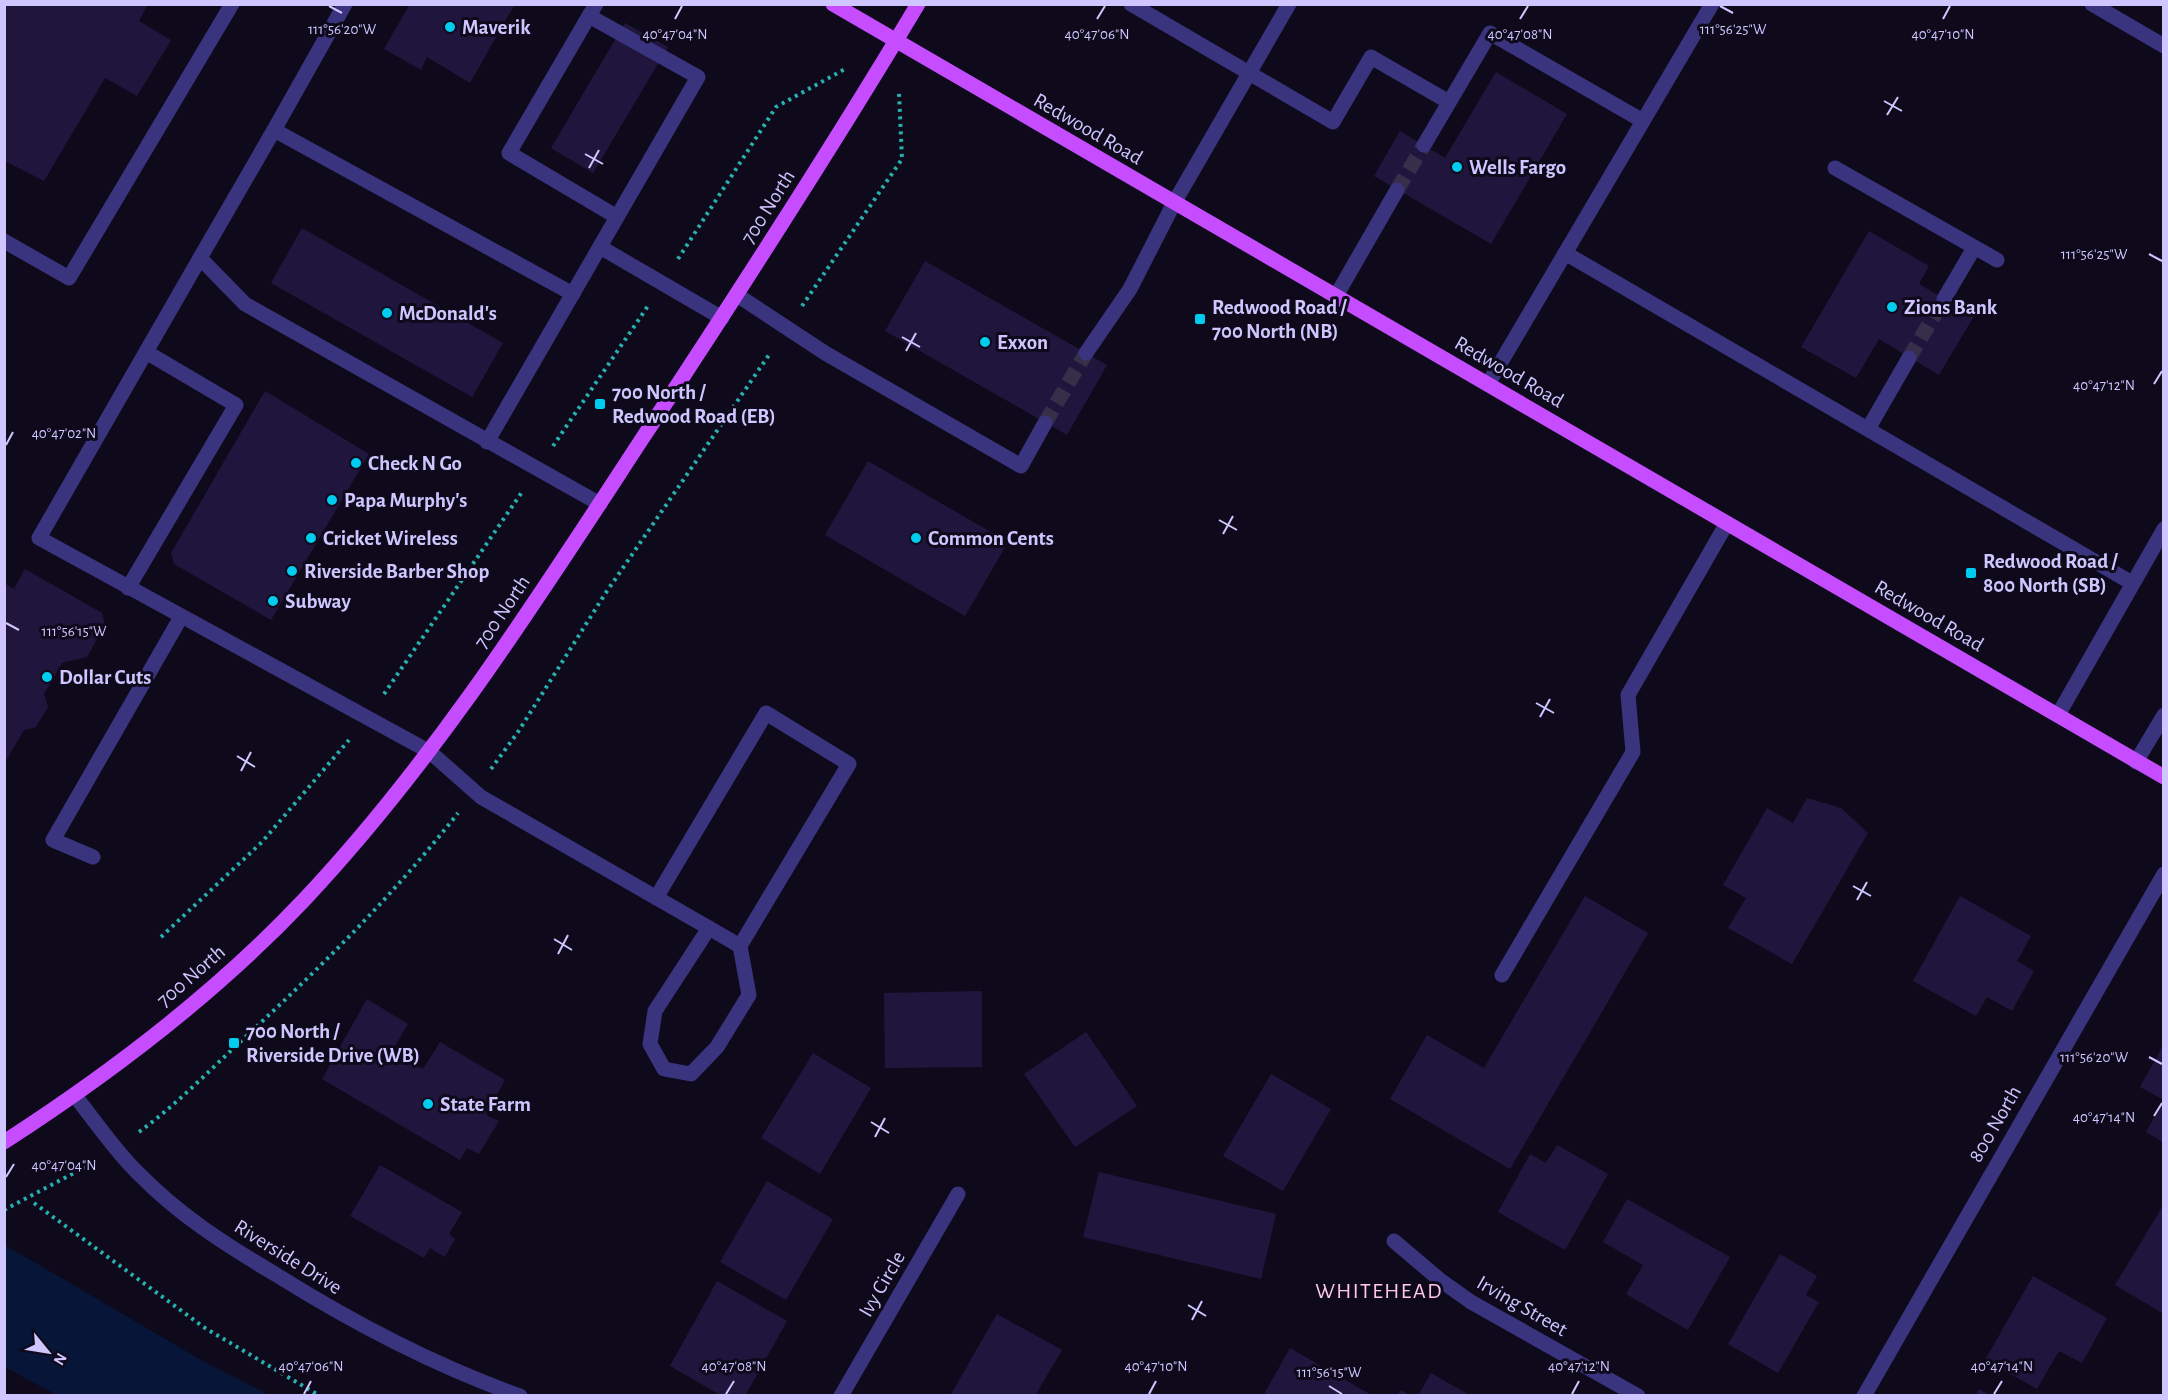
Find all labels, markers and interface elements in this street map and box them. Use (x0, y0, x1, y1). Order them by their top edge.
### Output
place label: Maverik (462, 17, 531, 38)
marker: Maverik (443, 20, 457, 34)
text: 111°56'20"W (308, 22, 377, 37)
text: 111°56'25"W (1700, 22, 1767, 37)
text: 40°47'04"N (642, 27, 708, 42)
text: 40°47'06"N (1065, 27, 1129, 42)
text: 40°47'08"N (1488, 27, 1552, 42)
text: 40°47'10"N (1911, 27, 1975, 42)
street label: Redwood Road (1030, 89, 1146, 169)
place label: Wells Fargo (1469, 157, 1566, 178)
marker: Wells Fargo (1450, 160, 1464, 174)
street label: 700 North (737, 166, 799, 248)
text: 111°56'25"W (2061, 247, 2128, 262)
place label: Redwood Road / 700 North (NB) (1212, 297, 1347, 342)
place label: Zions Bank (1904, 297, 1998, 318)
marker: Zions Bank (1885, 300, 1899, 314)
place label: McDonald's (399, 303, 497, 324)
marker: McDonald's (380, 306, 394, 320)
marker: Redwood Road / 700 North (NB) (1193, 312, 1207, 326)
place label: Exxon (997, 332, 1048, 353)
street label: Redwood Road (1451, 332, 1567, 412)
marker: Exxon (978, 335, 992, 349)
text: 40°47'12"N (2073, 378, 2135, 393)
place label: 700 North / Redwood Road (EB) (612, 382, 776, 427)
marker: 700 North / Redwood Road (EB) (593, 397, 607, 411)
text: 40°47'02"N (32, 426, 96, 441)
place label: Check N Go (368, 453, 462, 474)
marker: Check N Go (349, 456, 363, 470)
place label: Papa Murphy's (344, 490, 467, 511)
marker: Papa Murphy's (325, 493, 339, 507)
place label: Cricket Wireless (323, 528, 458, 549)
place label: Common Cents (928, 528, 1054, 549)
marker: Cricket Wireless (304, 531, 318, 545)
marker: Common Cents (909, 531, 923, 545)
place label: Redwood Road / 800 North (SB) (1983, 551, 2118, 596)
place label: Riverside Barber Shop (304, 561, 489, 582)
marker: Riverside Barber Shop (285, 564, 299, 578)
marker: Redwood Road / 800 North (SB) (1964, 566, 1978, 580)
street label: 700 North (470, 572, 534, 652)
street label: Redwood Road (1871, 576, 1987, 656)
place label: Subway (285, 591, 351, 612)
marker: Subway (266, 594, 280, 608)
text: 111°56'15"W (42, 624, 107, 639)
place label: Dollar Cuts (59, 667, 151, 688)
marker: Dollar Cuts (40, 670, 54, 684)
street label: 700 North (153, 941, 229, 1011)
place label: 700 North / Riverside Drive (WB) (246, 1021, 420, 1066)
marker: 700 North / Riverside Drive (WB) (227, 1036, 241, 1050)
text: 111°56'20"W (2060, 1050, 2129, 1065)
street label: 800 North (1965, 1082, 2025, 1166)
place label: State Farm (440, 1094, 531, 1115)
marker: State Farm (421, 1097, 435, 1111)
text: 40°47'14"N (2073, 1110, 2135, 1125)
text: 40°47'04"N (31, 1158, 97, 1173)
street label: Riverside Drive (231, 1216, 345, 1298)
street label: Ivy Circle (855, 1248, 909, 1320)
street label: Irving Street (1473, 1272, 1571, 1340)
district label: WHITEHEAD (1315, 1280, 1443, 1302)
north arrow (18, 1322, 78, 1382)
text: N (50, 1350, 70, 1368)
text: 40°47'06"N (279, 1359, 343, 1374)
text: 40°47'08"N (702, 1359, 766, 1374)
text: 40°47'10"N (1124, 1359, 1188, 1374)
text: 40°47'12"N (1548, 1359, 1610, 1374)
text: 40°47'14"N (1971, 1359, 2033, 1374)
text: 111°56'15"W (1297, 1365, 1362, 1380)

